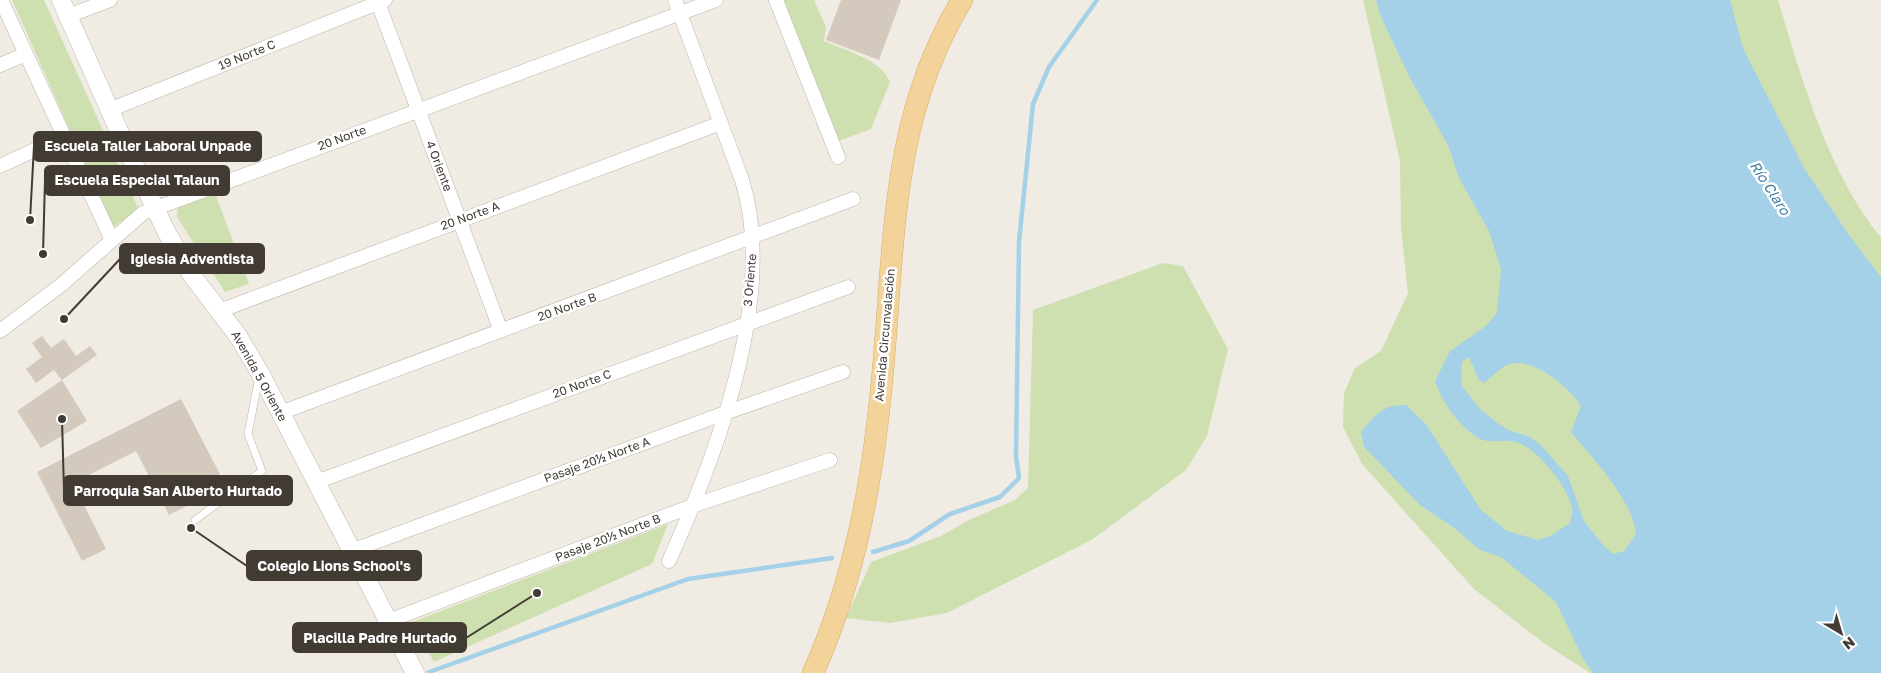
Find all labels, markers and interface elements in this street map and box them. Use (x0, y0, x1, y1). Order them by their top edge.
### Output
street label: 19 Norte C (216, 36, 278, 73)
street label: 20 Norte (316, 122, 368, 153)
callout: Escuela Taller Laboral Unpade (34, 132, 261, 161)
text: Escuela Taller Laboral Unpade (44, 137, 252, 154)
street label: 4 Oriente (423, 138, 456, 193)
water label: Río Claro (1747, 158, 1795, 219)
callout: Escuela Especial Talaun (45, 166, 229, 195)
text: Escuela Especial Talaun (55, 171, 219, 188)
street label: 20 Norte A (438, 198, 501, 233)
callout: Iglesia Adventista (120, 244, 264, 273)
text: Iglesia Adventista (130, 250, 254, 267)
street label: 3 Oriente (740, 253, 759, 307)
street label: Avenida Circunvalación (871, 268, 898, 402)
street label: 20 Norte B (535, 289, 598, 324)
street label: Avenida 5 Oriente (228, 328, 291, 424)
street label: 20 Norte C (550, 366, 613, 401)
street label: Pasaje 20½ Norte A (542, 433, 652, 486)
callout: Parroquia San Alberto Hurtado (64, 476, 292, 505)
text: Parroquia San Alberto Hurtado (74, 482, 282, 499)
street label: Pasaje 20½ Norte B (553, 511, 663, 565)
callout: Colegio Lions School's (247, 551, 421, 580)
text: Colegio Lions School's (257, 557, 411, 574)
north arrow (1816, 608, 1866, 658)
callout: Placilla Padre Hurtado (293, 623, 466, 652)
text: Placilla Padre Hurtado (303, 629, 457, 646)
text: N (1840, 634, 1859, 654)

